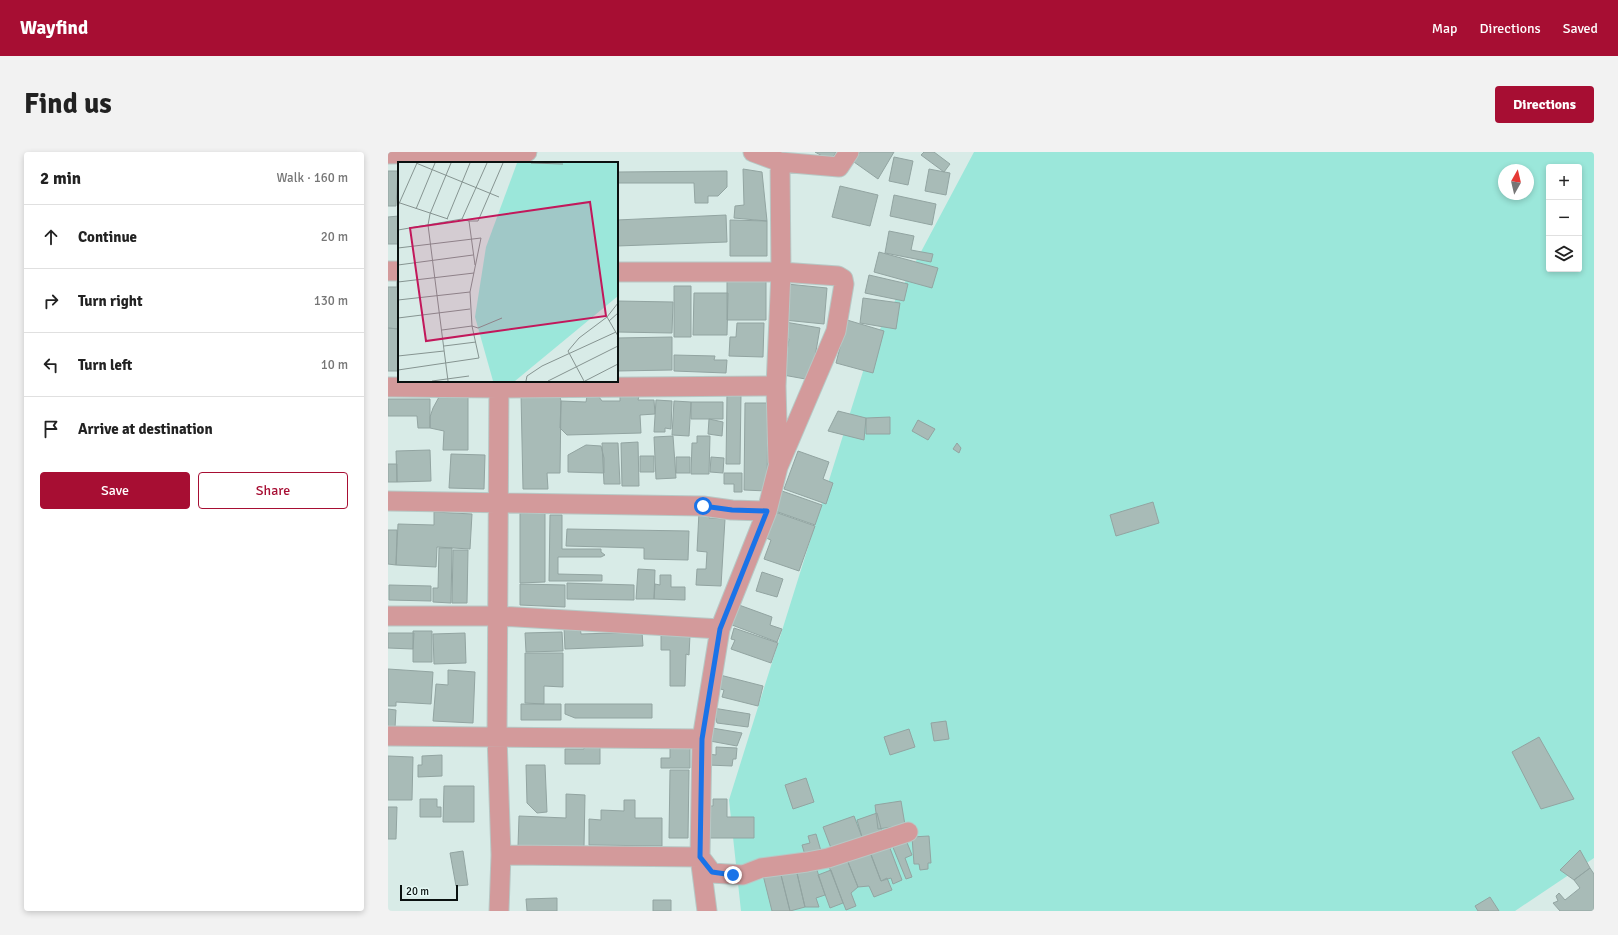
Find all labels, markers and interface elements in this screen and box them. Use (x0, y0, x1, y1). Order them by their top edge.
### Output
text: Wayfind (20, 16, 88, 40)
text: Map (1432, 20, 1458, 37)
text: Directions (1480, 20, 1541, 37)
text: Saved (1563, 20, 1598, 37)
button: Directions (1495, 86, 1594, 123)
text: Find us (24, 87, 112, 121)
inset map (398, 162, 618, 382)
north arrow (1498, 164, 1534, 200)
map controls (1546, 164, 1582, 272)
button: + (1546, 164, 1582, 200)
text: 2 min (40, 168, 81, 189)
text: Walk · 160 m (277, 170, 348, 186)
button: − (1546, 200, 1582, 236)
icon: ahead (40, 226, 62, 248)
text: Continue (78, 228, 137, 246)
text: 20 m (321, 229, 348, 245)
button: layers (1546, 236, 1582, 272)
icon: right (40, 290, 62, 312)
text: Turn right (78, 292, 143, 310)
text: 130 m (314, 293, 348, 309)
icon: left (40, 354, 62, 376)
text: Turn left (78, 356, 132, 374)
text: 10 m (321, 357, 348, 373)
icon: arrive (40, 418, 62, 440)
text: Arrive at destination (78, 420, 213, 438)
button: Save (40, 472, 190, 509)
button: Share (198, 472, 348, 509)
route start (694, 497, 712, 515)
route end (724, 866, 742, 884)
scale bar (400, 883, 458, 902)
text: 20 m (406, 885, 429, 898)

